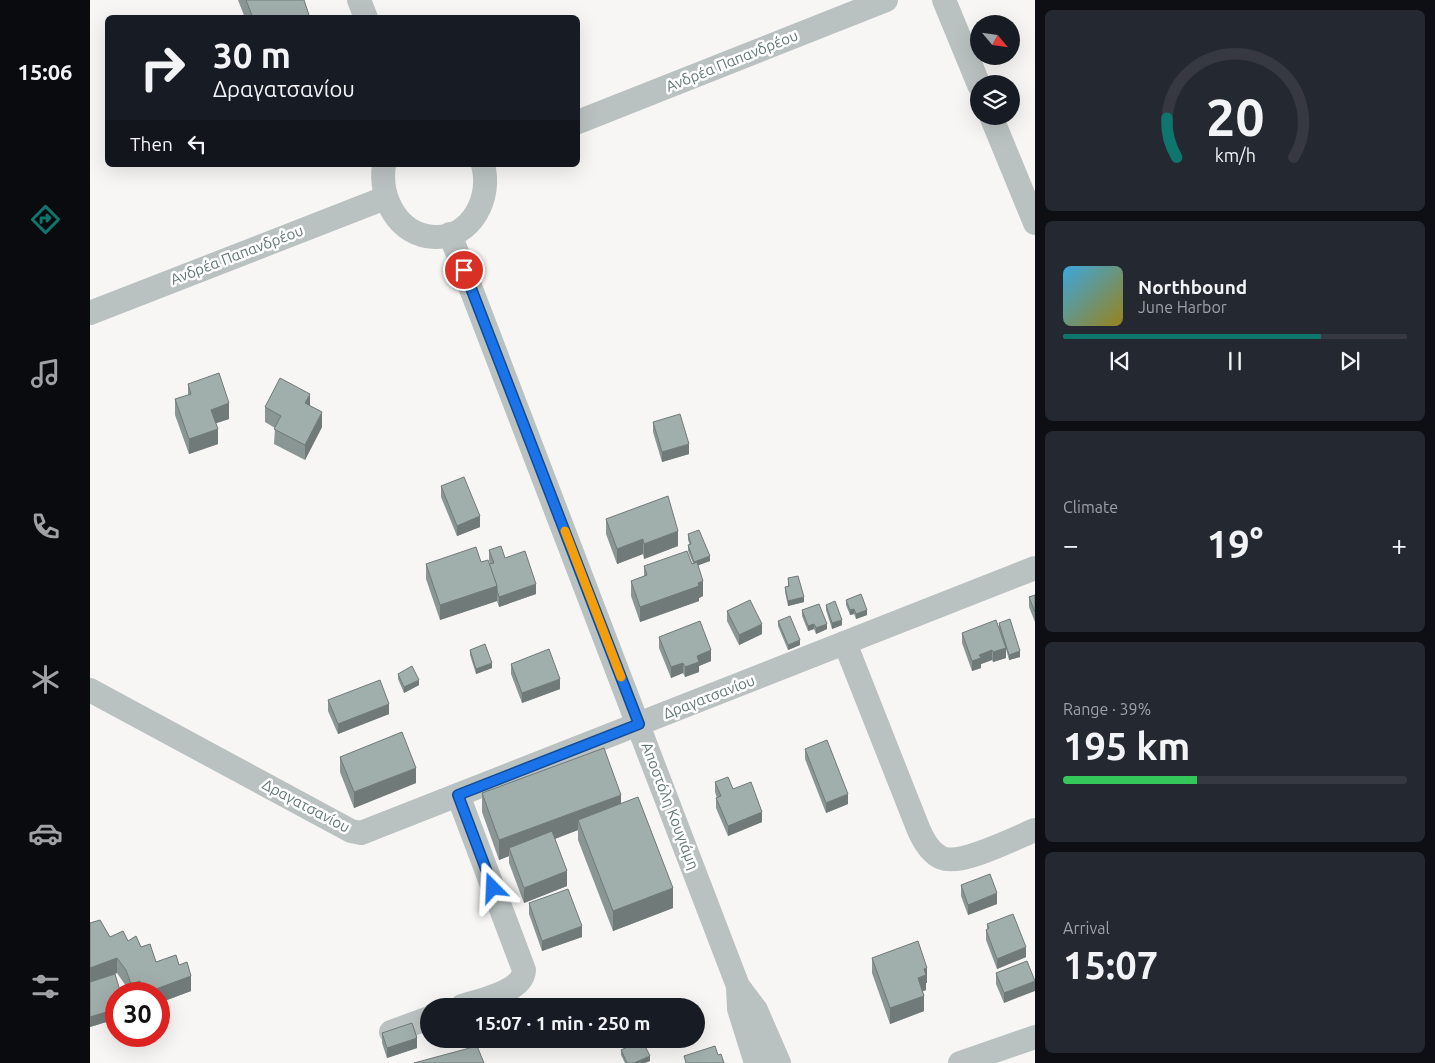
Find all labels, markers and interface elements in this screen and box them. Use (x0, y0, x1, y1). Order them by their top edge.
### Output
north arrow (970, 15, 1020, 65)
map controls (970, 15, 1020, 125)
street label: Ανδρέα Παπανδρέου (663, 26, 800, 95)
icon: right (130, 35, 195, 100)
text: 30 m (213, 35, 291, 75)
text: 15:06 (17, 59, 73, 84)
button: layers (970, 75, 1020, 125)
text: Δραγατσανίου (213, 76, 355, 101)
text: 20 (1206, 88, 1264, 146)
icon: left (183, 130, 211, 158)
text: Then (130, 133, 173, 155)
text: km/h (1214, 145, 1256, 165)
icon: directions (28, 202, 63, 237)
street label: Ανδρέα Παπανδρέου (168, 221, 306, 288)
pin (443, 249, 485, 291)
icon: arrive (450, 256, 478, 284)
text: Northbound (1138, 276, 1247, 298)
text: June Harbor (1138, 298, 1227, 316)
icon: previous (1106, 347, 1134, 375)
icon: pause (1221, 347, 1249, 375)
icon: next (1336, 347, 1364, 375)
icon: music (28, 356, 63, 391)
text: Climate (1063, 498, 1118, 516)
icon: phone (28, 509, 63, 544)
text: 19° (1207, 523, 1263, 565)
text: − (1063, 529, 1079, 560)
text: + (1391, 529, 1407, 560)
icon: climate (28, 662, 63, 697)
street label: Δραγατσανίου (661, 671, 757, 722)
text: Range · 39% (1063, 700, 1151, 718)
text: 195 km (1063, 725, 1190, 767)
street label: Αποστόλη Κουγιάμη (638, 740, 703, 872)
street label: Δραγατσανίου (260, 775, 353, 836)
icon: car (28, 816, 63, 851)
position arrow (466, 861, 518, 913)
text: Arrival (1063, 919, 1110, 937)
text: 15:07 (1063, 944, 1158, 986)
icon: filters (28, 969, 63, 1004)
speed limit sign: 30 (105, 982, 170, 1047)
text: 15:07 · 1 min · 250 m (475, 1012, 650, 1034)

